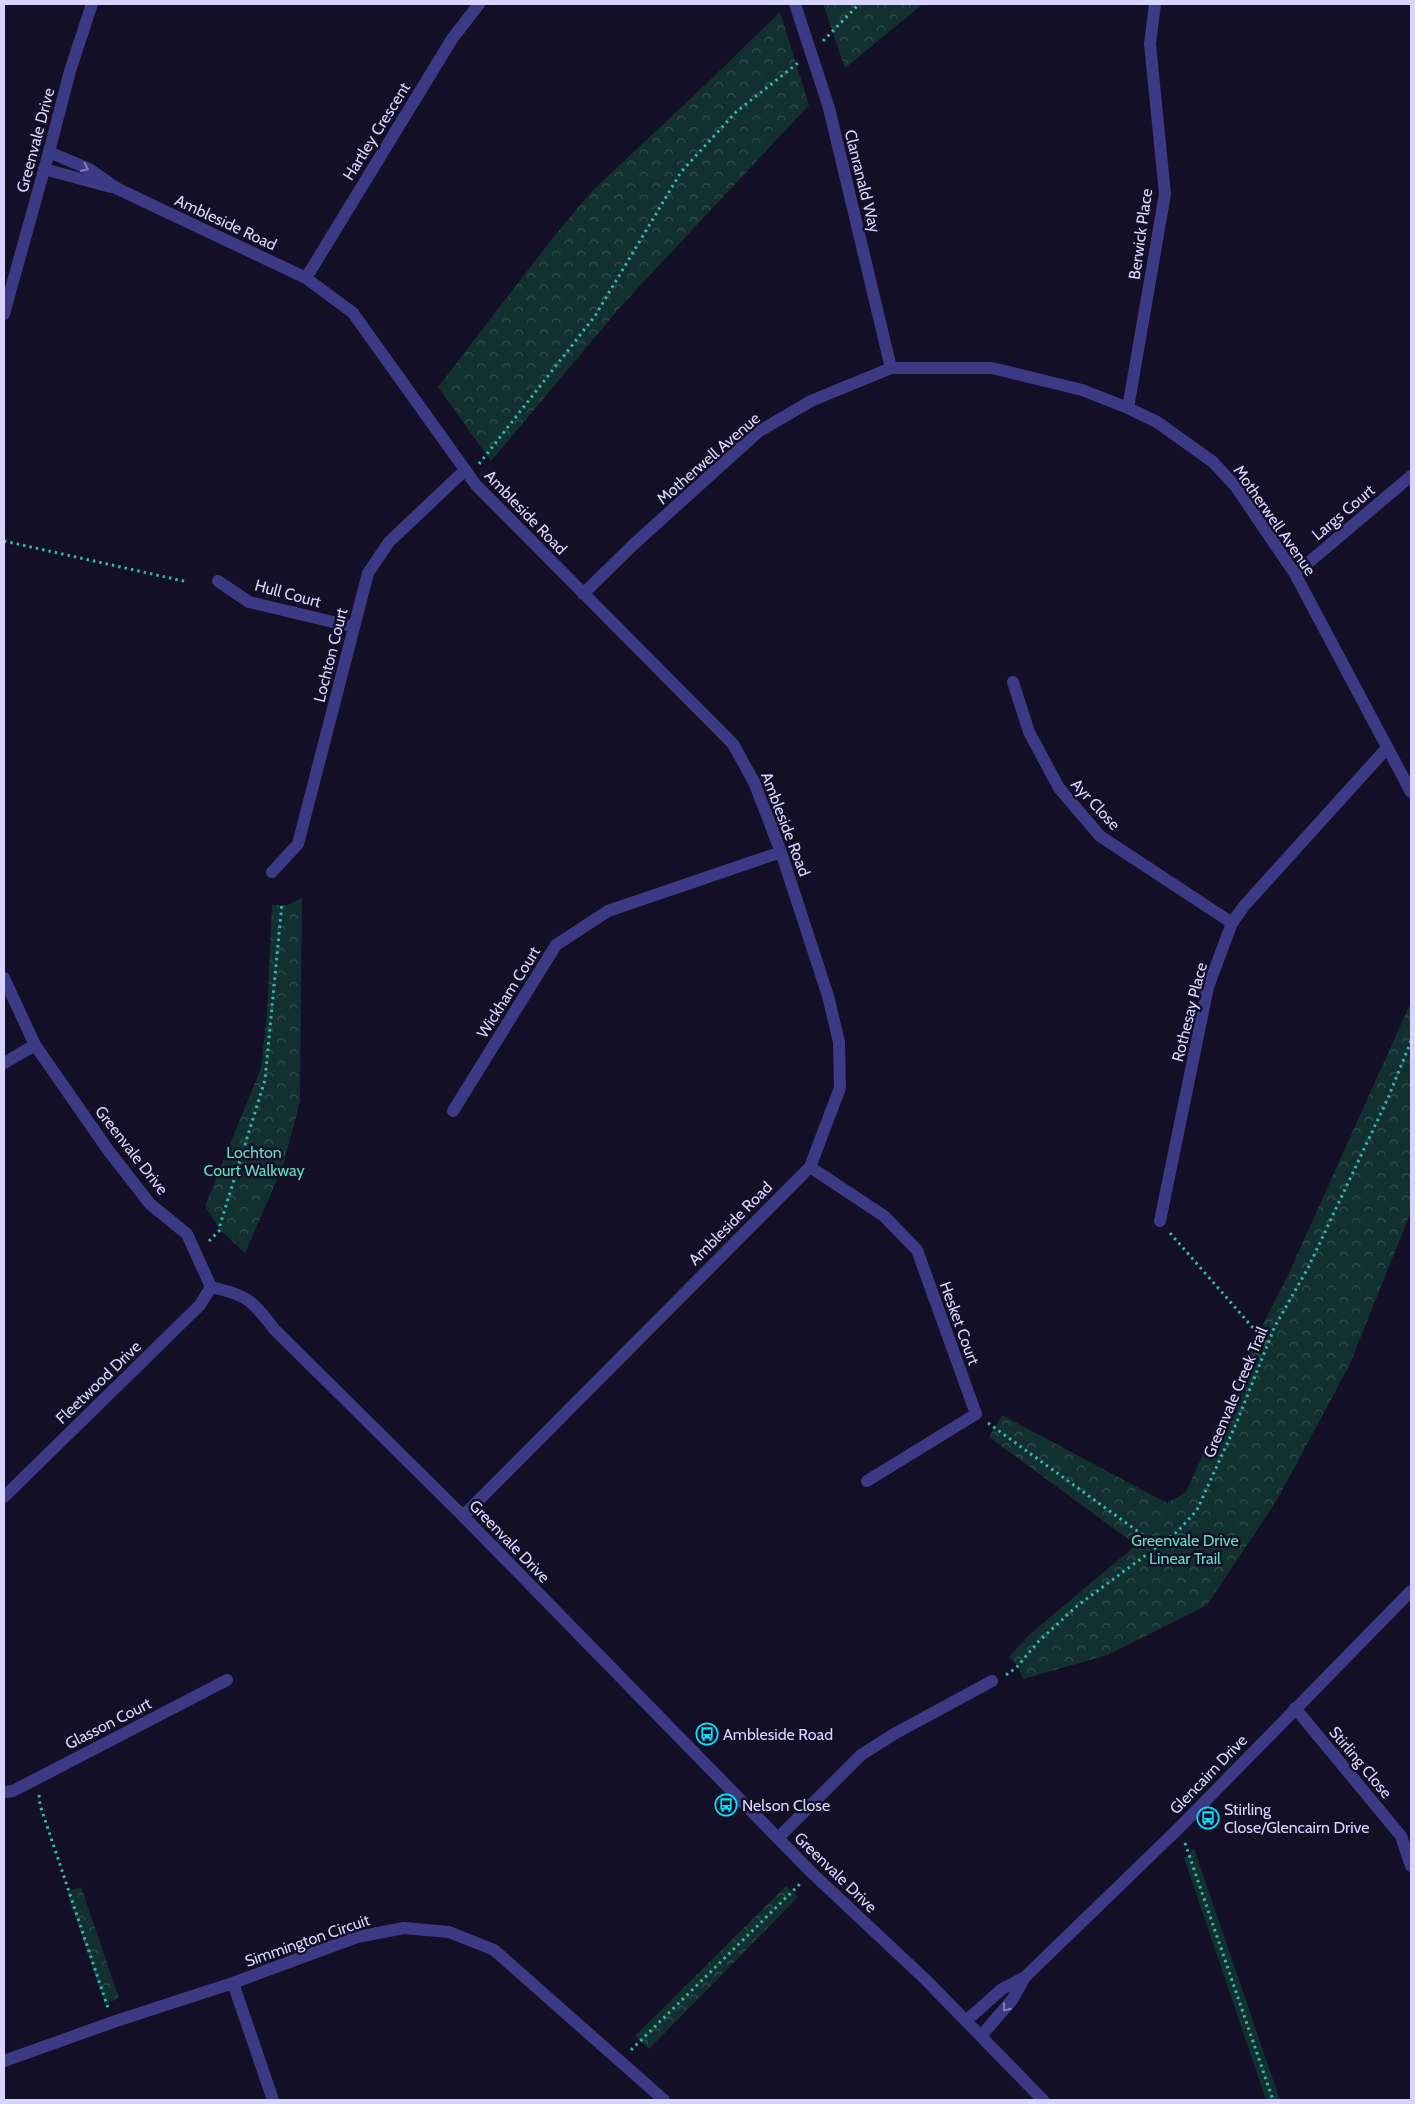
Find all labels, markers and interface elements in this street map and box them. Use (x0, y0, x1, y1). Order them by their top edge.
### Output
street label: Hartley Crescent (339, 78, 414, 184)
street label: Greenvale Drive (12, 86, 59, 194)
street label: Clanranald Way (841, 128, 885, 235)
one-way arrow (80, 162, 89, 172)
street label: Berwick Place (1125, 187, 1156, 281)
street label: Ambleside Road (172, 191, 280, 254)
street label: Motherwell Avenue (653, 408, 764, 508)
street label: Motherwell Avenue (1229, 461, 1320, 579)
street label: Ambleside Road (481, 466, 571, 559)
street label: Largs Court (1308, 480, 1379, 544)
street label: Hull Court (253, 576, 324, 612)
street label: Lochton Court (310, 605, 352, 704)
street label: Ambleside Road (757, 769, 814, 879)
street label: Ayr Close (1067, 775, 1124, 834)
street label: Wickham Court (473, 943, 544, 1041)
street label: Rothesay Place (1168, 960, 1211, 1064)
street label: Greenvale Drive (91, 1102, 172, 1198)
park label: Lochton Court Walkway (204, 1143, 304, 1180)
street label: Ambleside Road (685, 1178, 776, 1269)
street label: Hesket Court (936, 1279, 984, 1368)
street label: Greenvale Creek Trail (1199, 1324, 1272, 1460)
street label: Fleetwood Drive (52, 1337, 145, 1428)
street label: Greenvale Drive (465, 1496, 554, 1587)
park label: Greenvale Drive Linear Trail (1131, 1531, 1239, 1568)
street label: Glasson Court (62, 1693, 155, 1753)
bus stop icon: Ambleside Road (695, 1722, 719, 1746)
street label: Stirling Close (1325, 1723, 1396, 1802)
place label: Ambleside Road (723, 1725, 833, 1744)
street label: Glencairn Drive (1166, 1731, 1251, 1818)
bus stop icon: Nelson Close (714, 1793, 738, 1817)
place label: Nelson Close (742, 1796, 830, 1815)
place label: Stirling Close/Glencairn Drive (1224, 1800, 1369, 1837)
bus stop icon: Stirling Close/Glencairn Drive (1196, 1806, 1220, 1830)
street label: Greenvale Drive (790, 1828, 881, 1917)
street label: Simmington Circuit (242, 1910, 373, 1971)
one-way arrow (1003, 2002, 1011, 2011)

